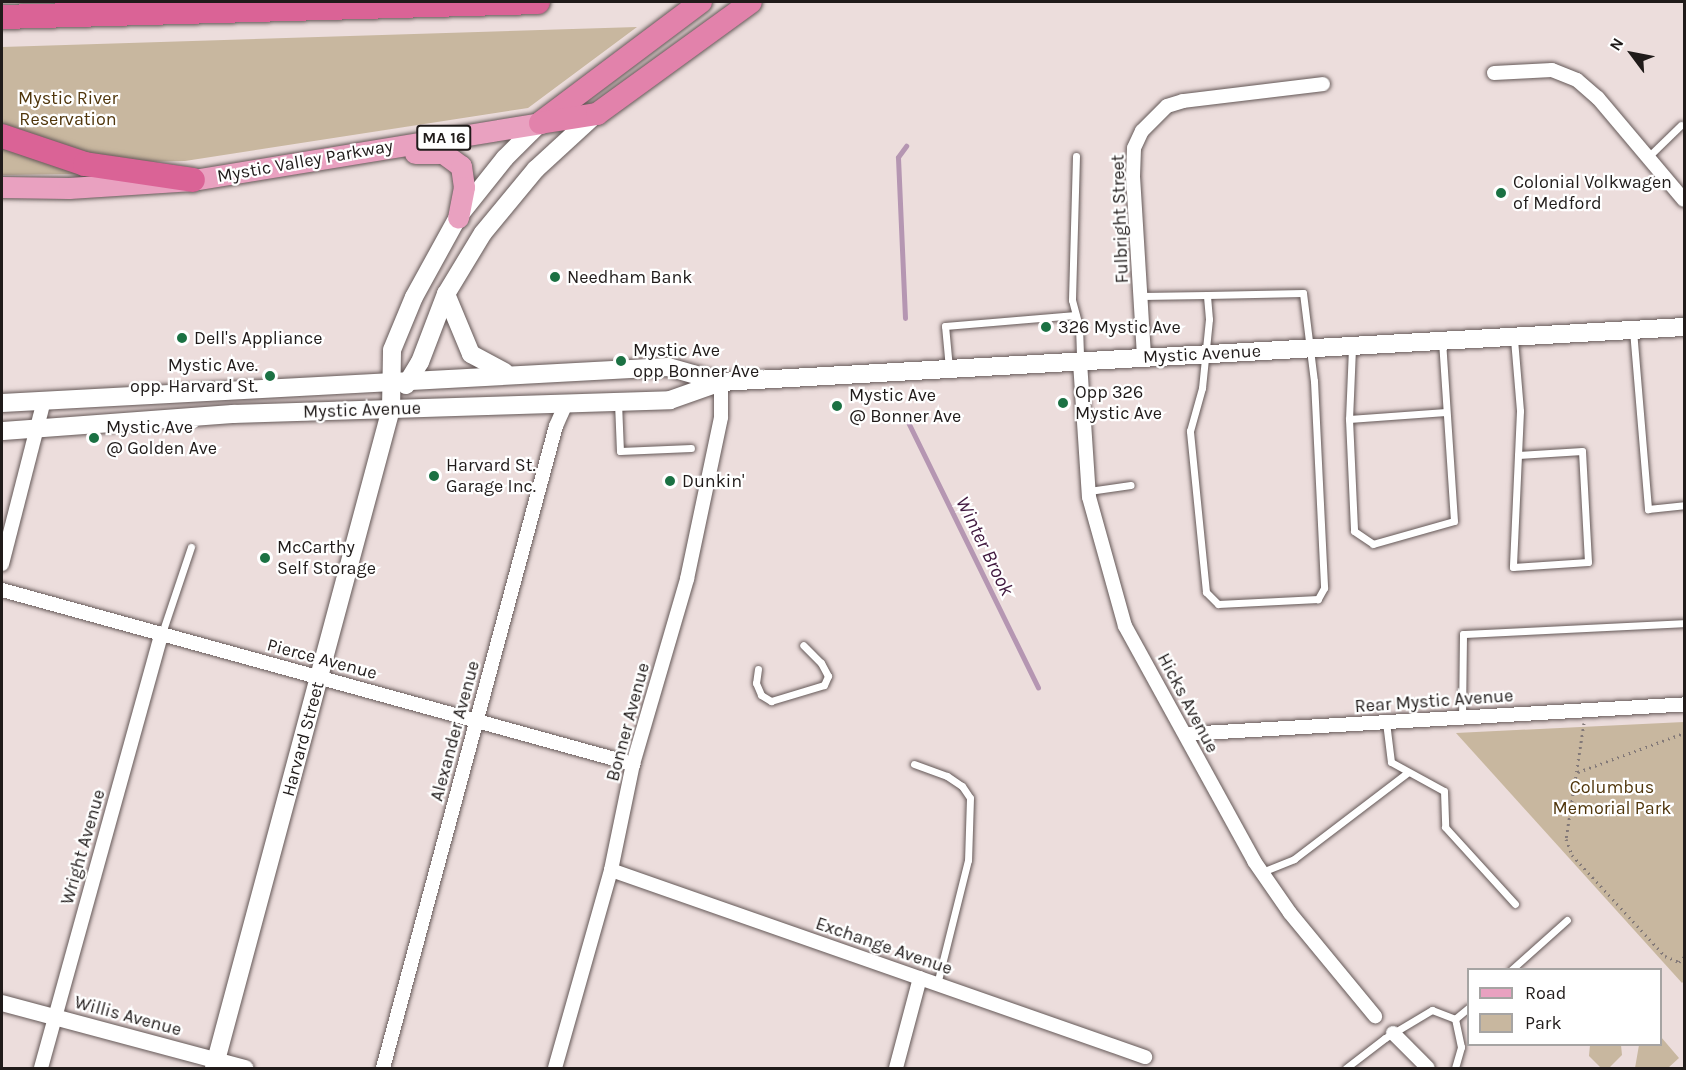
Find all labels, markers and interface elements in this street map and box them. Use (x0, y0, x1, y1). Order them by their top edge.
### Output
north arrow (1602, 24, 1662, 84)
text: N (1605, 34, 1627, 54)
park label: Mystic River Reservation (18, 88, 118, 130)
road number: MA 16 (416, 125, 472, 151)
street label: Mystic Valley Parkway (215, 135, 395, 187)
street label: Fulbright Street (1107, 154, 1133, 284)
place label: Colonial Volkwagen of Medford (1513, 172, 1672, 214)
marker: Colonial Volkwagen of Medford (1494, 186, 1508, 200)
place label: Needham Bank (567, 266, 692, 288)
marker: Needham Bank (548, 270, 562, 284)
place label: 326 Mystic Ave (1058, 316, 1181, 338)
marker: 326 Mystic Ave (1039, 320, 1053, 334)
place label: Dell's Appliance (194, 327, 322, 349)
marker: Dell's Appliance (175, 331, 189, 345)
place label: Mystic Ave opp Bonner Ave (633, 340, 759, 382)
street label: Mystic Avenue (1143, 340, 1261, 368)
marker: Mystic Ave opp Bonner Ave (614, 354, 628, 368)
place label: Mystic Ave. opp. Harvard St. (130, 355, 258, 398)
marker: Mystic Ave. opp. Harvard St. (263, 369, 277, 383)
place label: Opp 326 Mystic Ave (1075, 382, 1162, 424)
place label: Mystic Ave @ Bonner Ave (849, 385, 961, 428)
marker: Opp 326 Mystic Ave (1056, 396, 1070, 410)
street label: Mystic Avenue (303, 397, 421, 423)
marker: Mystic Ave @ Bonner Ave (830, 399, 844, 413)
place label: Mystic Ave @ Golden Ave (106, 417, 217, 460)
marker: Mystic Ave @ Golden Ave (87, 431, 101, 445)
place label: Harvard St. Garage Inc. (446, 455, 536, 498)
marker: Harvard St. Garage Inc. (427, 469, 441, 483)
place label: Dunkin' (682, 470, 744, 492)
marker: Dunkin' (663, 474, 677, 488)
water label: Winter Brook (951, 492, 1019, 600)
place label: McCarthy Self Storage (277, 537, 376, 580)
marker: McCarthy Self Storage (258, 551, 272, 565)
street label: Pierce Avenue (265, 634, 379, 684)
street label: Hicks Avenue (1153, 649, 1223, 757)
street label: Alexander Avenue (426, 658, 484, 804)
street label: Bonner Avenue (602, 660, 654, 784)
street label: Harvard Street (277, 679, 329, 799)
street label: Rear Mystic Avenue (1354, 685, 1514, 717)
park label: Columbus Memorial Park (1553, 777, 1671, 820)
street label: Wright Avenue (56, 787, 110, 907)
street label: Exchange Avenue (813, 912, 955, 980)
legend (1467, 968, 1662, 1046)
text: Road (1525, 982, 1566, 1004)
street label: Willis Avenue (72, 991, 184, 1041)
text: Park (1525, 1012, 1562, 1034)

